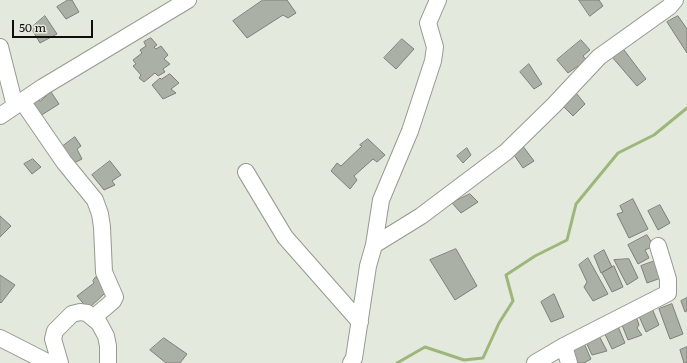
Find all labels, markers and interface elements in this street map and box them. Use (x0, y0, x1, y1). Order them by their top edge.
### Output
scale bar (14, 12, 95, 38)
text: 50 m (19, 18, 46, 36)

